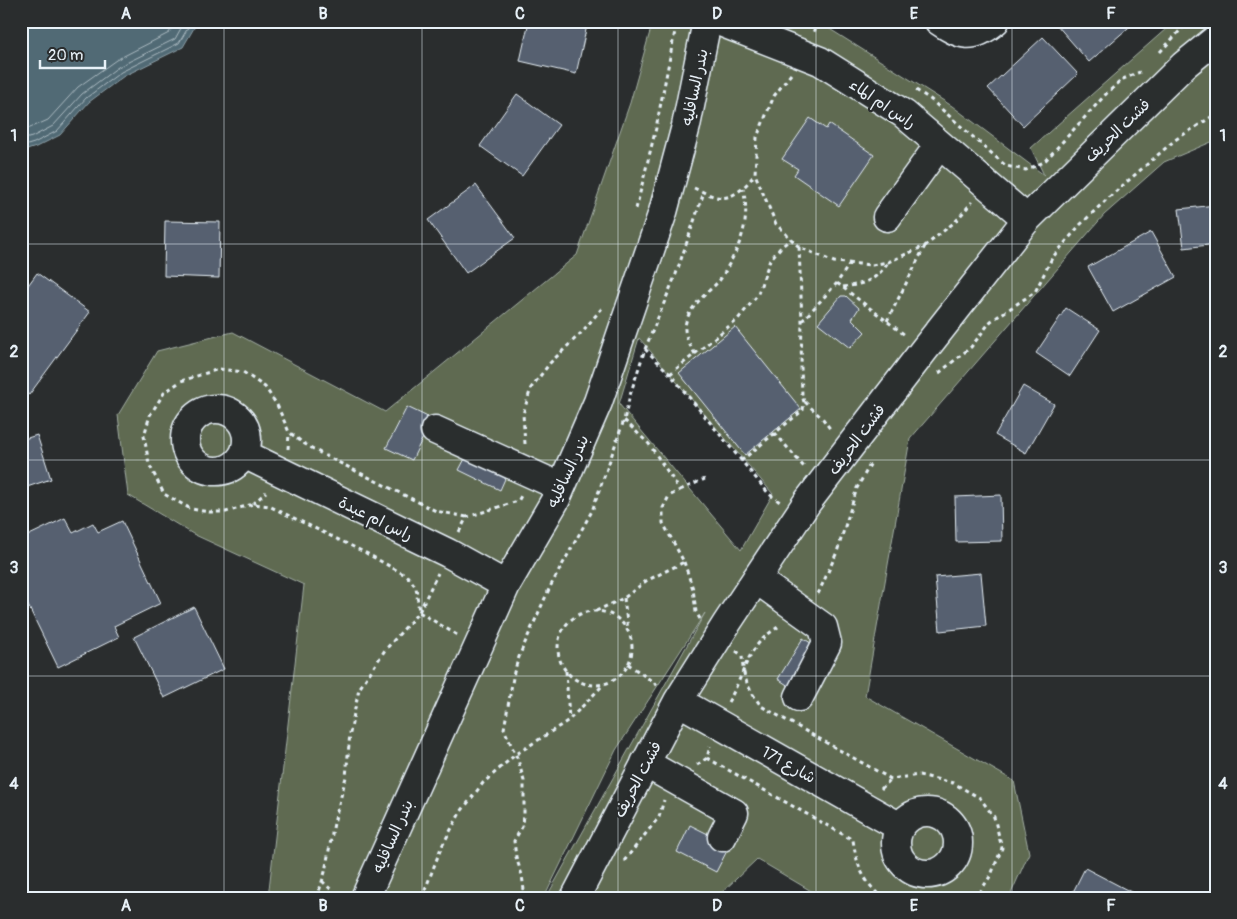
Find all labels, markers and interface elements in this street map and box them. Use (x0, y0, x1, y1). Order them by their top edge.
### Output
text: A (121, 4, 132, 24)
text: B (318, 4, 328, 24)
text: C (515, 4, 525, 24)
text: D (712, 4, 722, 24)
text: E (910, 4, 919, 24)
text: F (1106, 4, 1116, 24)
scale bar (40, 38, 105, 70)
text: 20 m (48, 46, 83, 65)
street label: بندر السافليه (677, 47, 713, 128)
street label: راس ام الماء (844, 74, 920, 135)
street label: فشت الحريف (1081, 94, 1155, 167)
text: 1 (11, 126, 17, 146)
text: 1 (1220, 126, 1226, 146)
text: 2 (10, 342, 19, 362)
text: 2 (1219, 342, 1228, 362)
street label: فشت الحريف (824, 400, 890, 479)
street label: بندر السافليه (542, 432, 593, 511)
street label: راس ام عبدة (334, 492, 416, 547)
text: 3 (10, 558, 19, 578)
text: 3 (1219, 558, 1228, 578)
street label: فشت الحريف (609, 738, 666, 821)
street label: شارع 171 (757, 742, 819, 789)
text: 4 (9, 774, 19, 794)
text: 4 (1218, 774, 1228, 794)
street label: بندر السافليه (368, 797, 418, 876)
text: A (121, 896, 132, 916)
text: B (318, 896, 328, 916)
text: C (515, 896, 525, 916)
text: D (712, 896, 722, 916)
text: E (910, 896, 919, 916)
text: F (1106, 896, 1116, 916)

